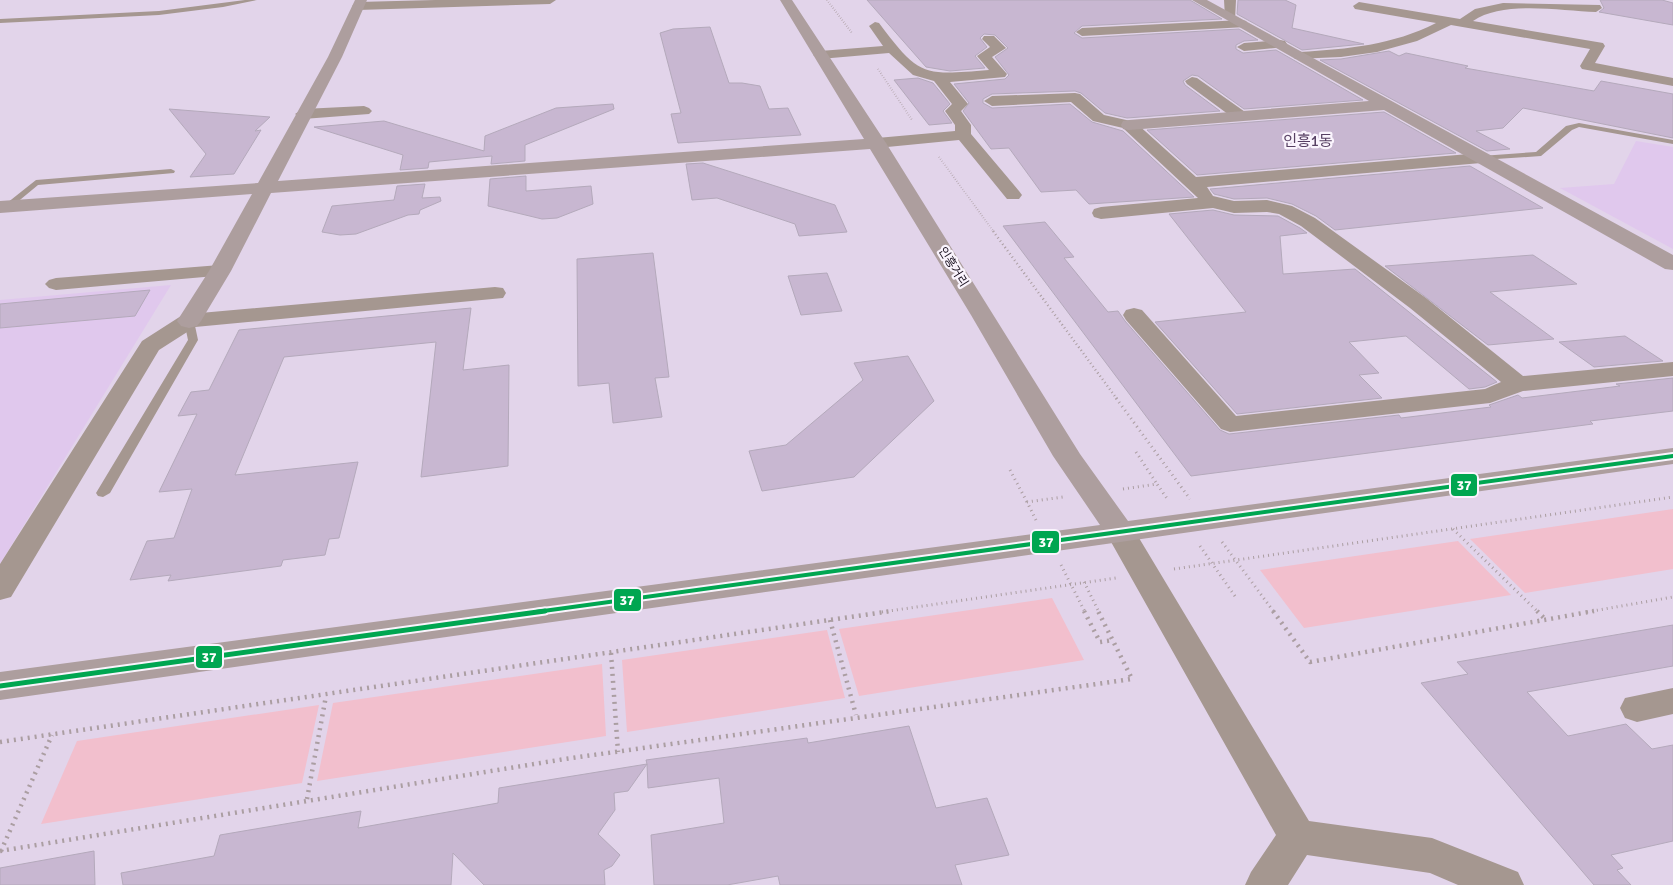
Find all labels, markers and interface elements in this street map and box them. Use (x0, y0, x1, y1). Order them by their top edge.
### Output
district label: 인흥1동 (1283, 132, 1333, 150)
street label: 인흥거리 (935, 244, 971, 290)
line badge: 37 (1450, 473, 1478, 497)
text: 37 (1456, 477, 1472, 494)
line badge: 37 (1031, 530, 1060, 554)
text: 37 (1038, 534, 1054, 551)
line badge: 37 (613, 588, 642, 612)
text: 37 (619, 592, 635, 609)
line badge: 37 (195, 645, 223, 669)
text: 37 (201, 649, 217, 666)

